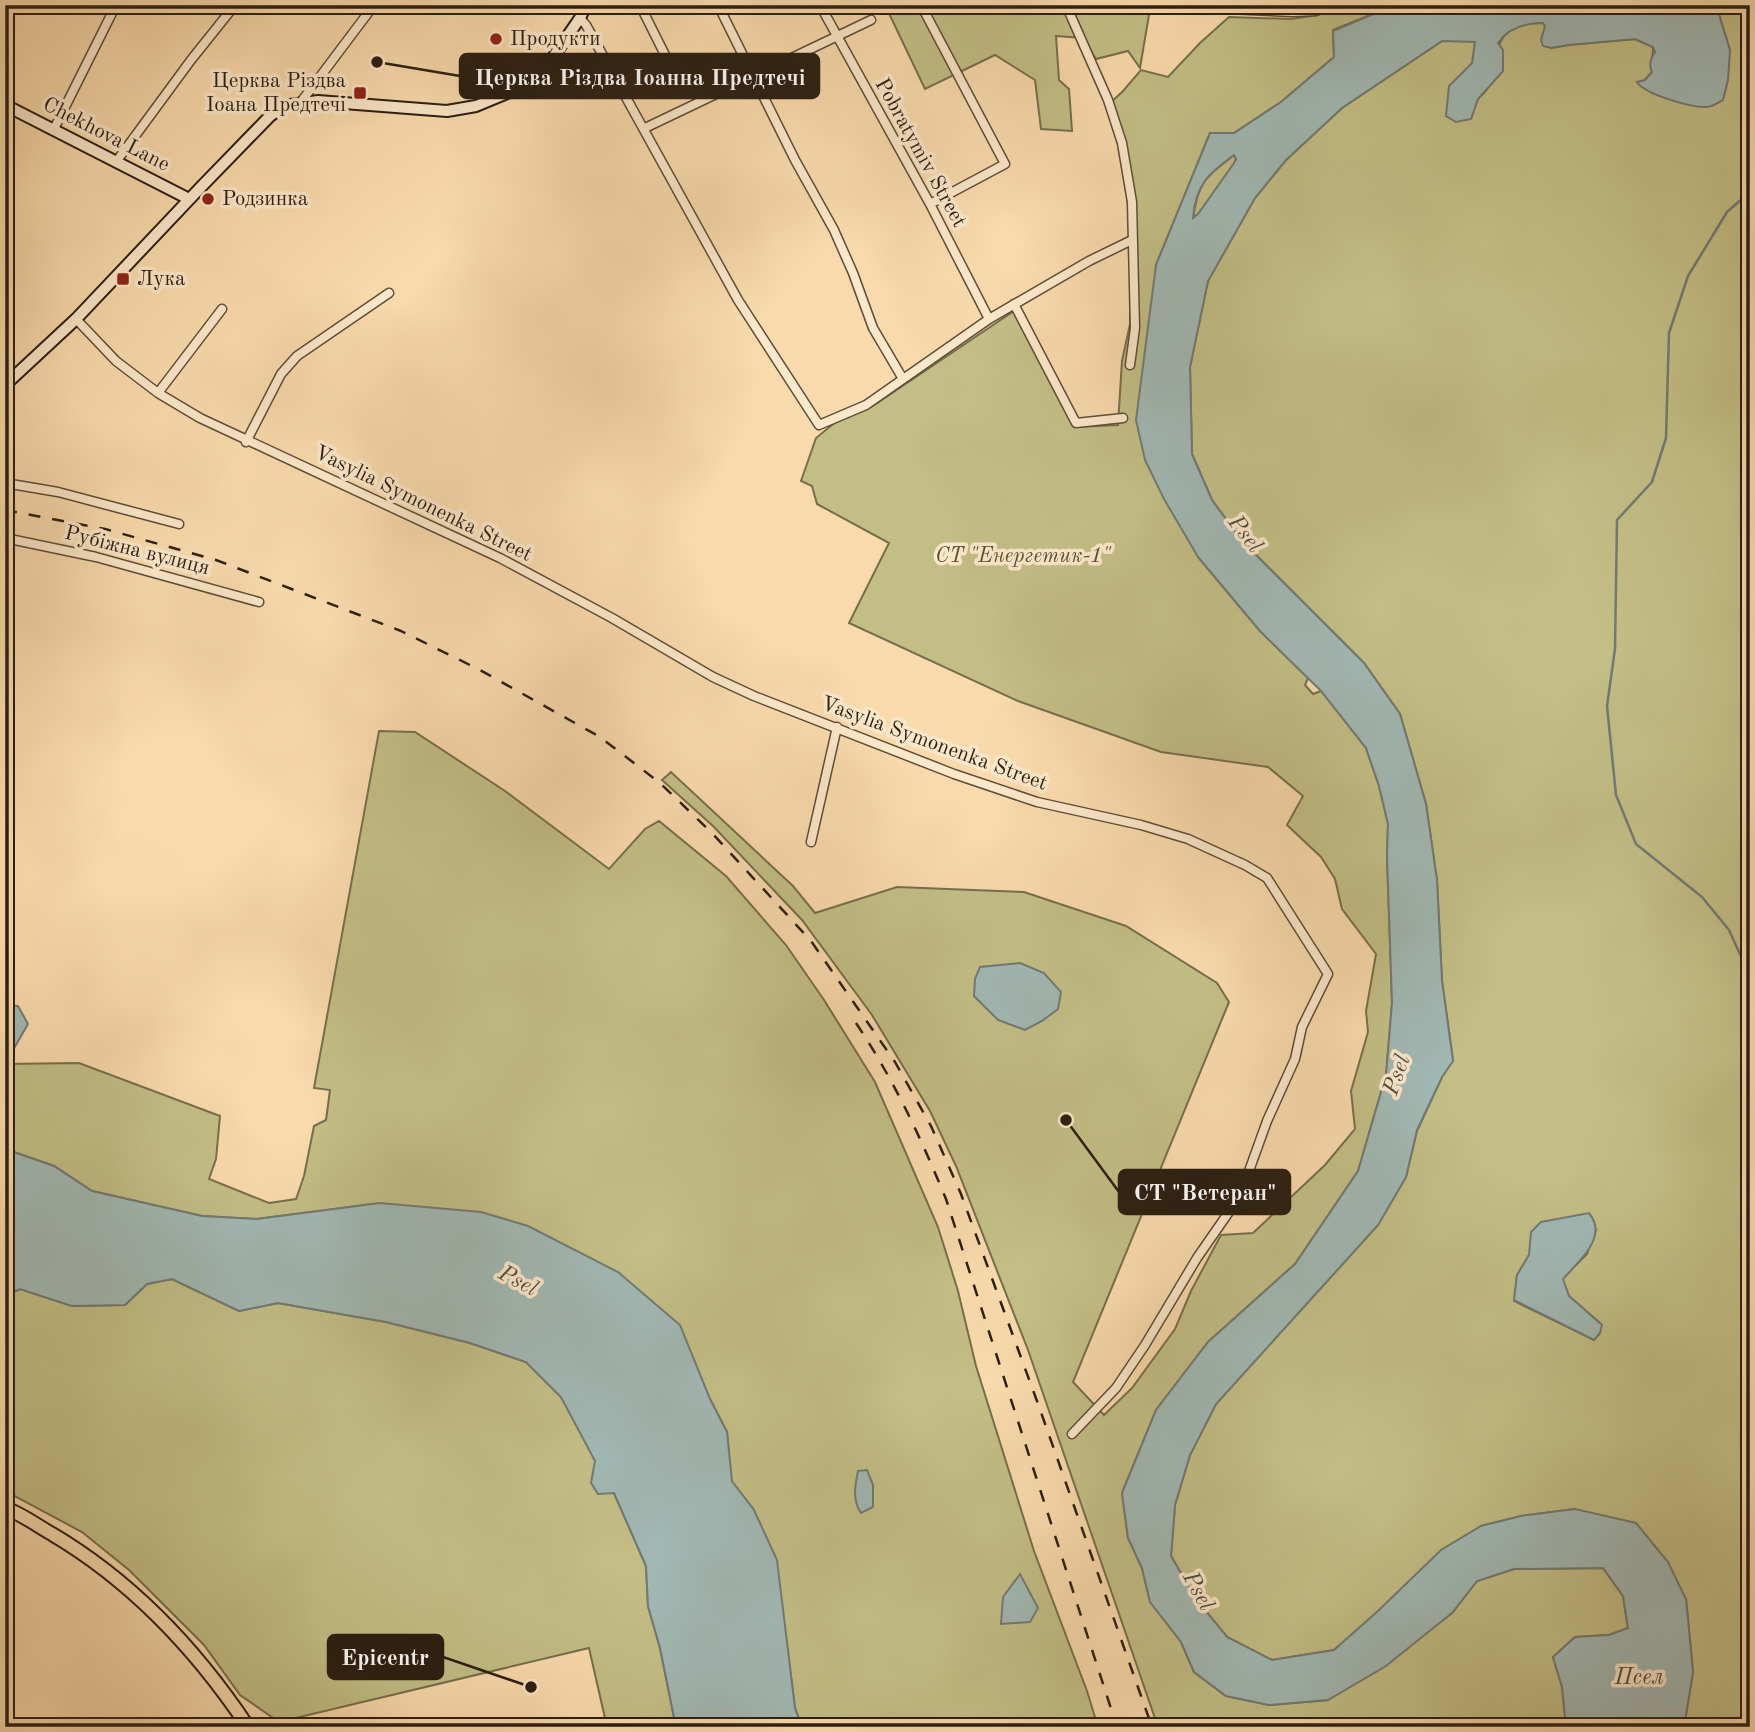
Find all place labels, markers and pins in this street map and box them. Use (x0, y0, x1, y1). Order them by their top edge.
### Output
place label: Продукти (510, 29, 600, 50)
marker: Продукти (488, 31, 504, 47)
callout: Церква Різдва Іоанна Предтечі (460, 54, 819, 98)
place label: Церква Різдва Іоана Предтечі (206, 71, 346, 116)
marker: Церква Різдва Іоана Предтечі (352, 85, 368, 101)
place label: Родзинка (222, 189, 308, 210)
marker: Родзинка (200, 191, 216, 207)
place label: Лука (137, 269, 185, 290)
marker: Лука (115, 271, 131, 287)
callout: СТ "Ветеран" (1119, 1170, 1290, 1214)
callout: Epicentr (328, 1635, 443, 1679)

